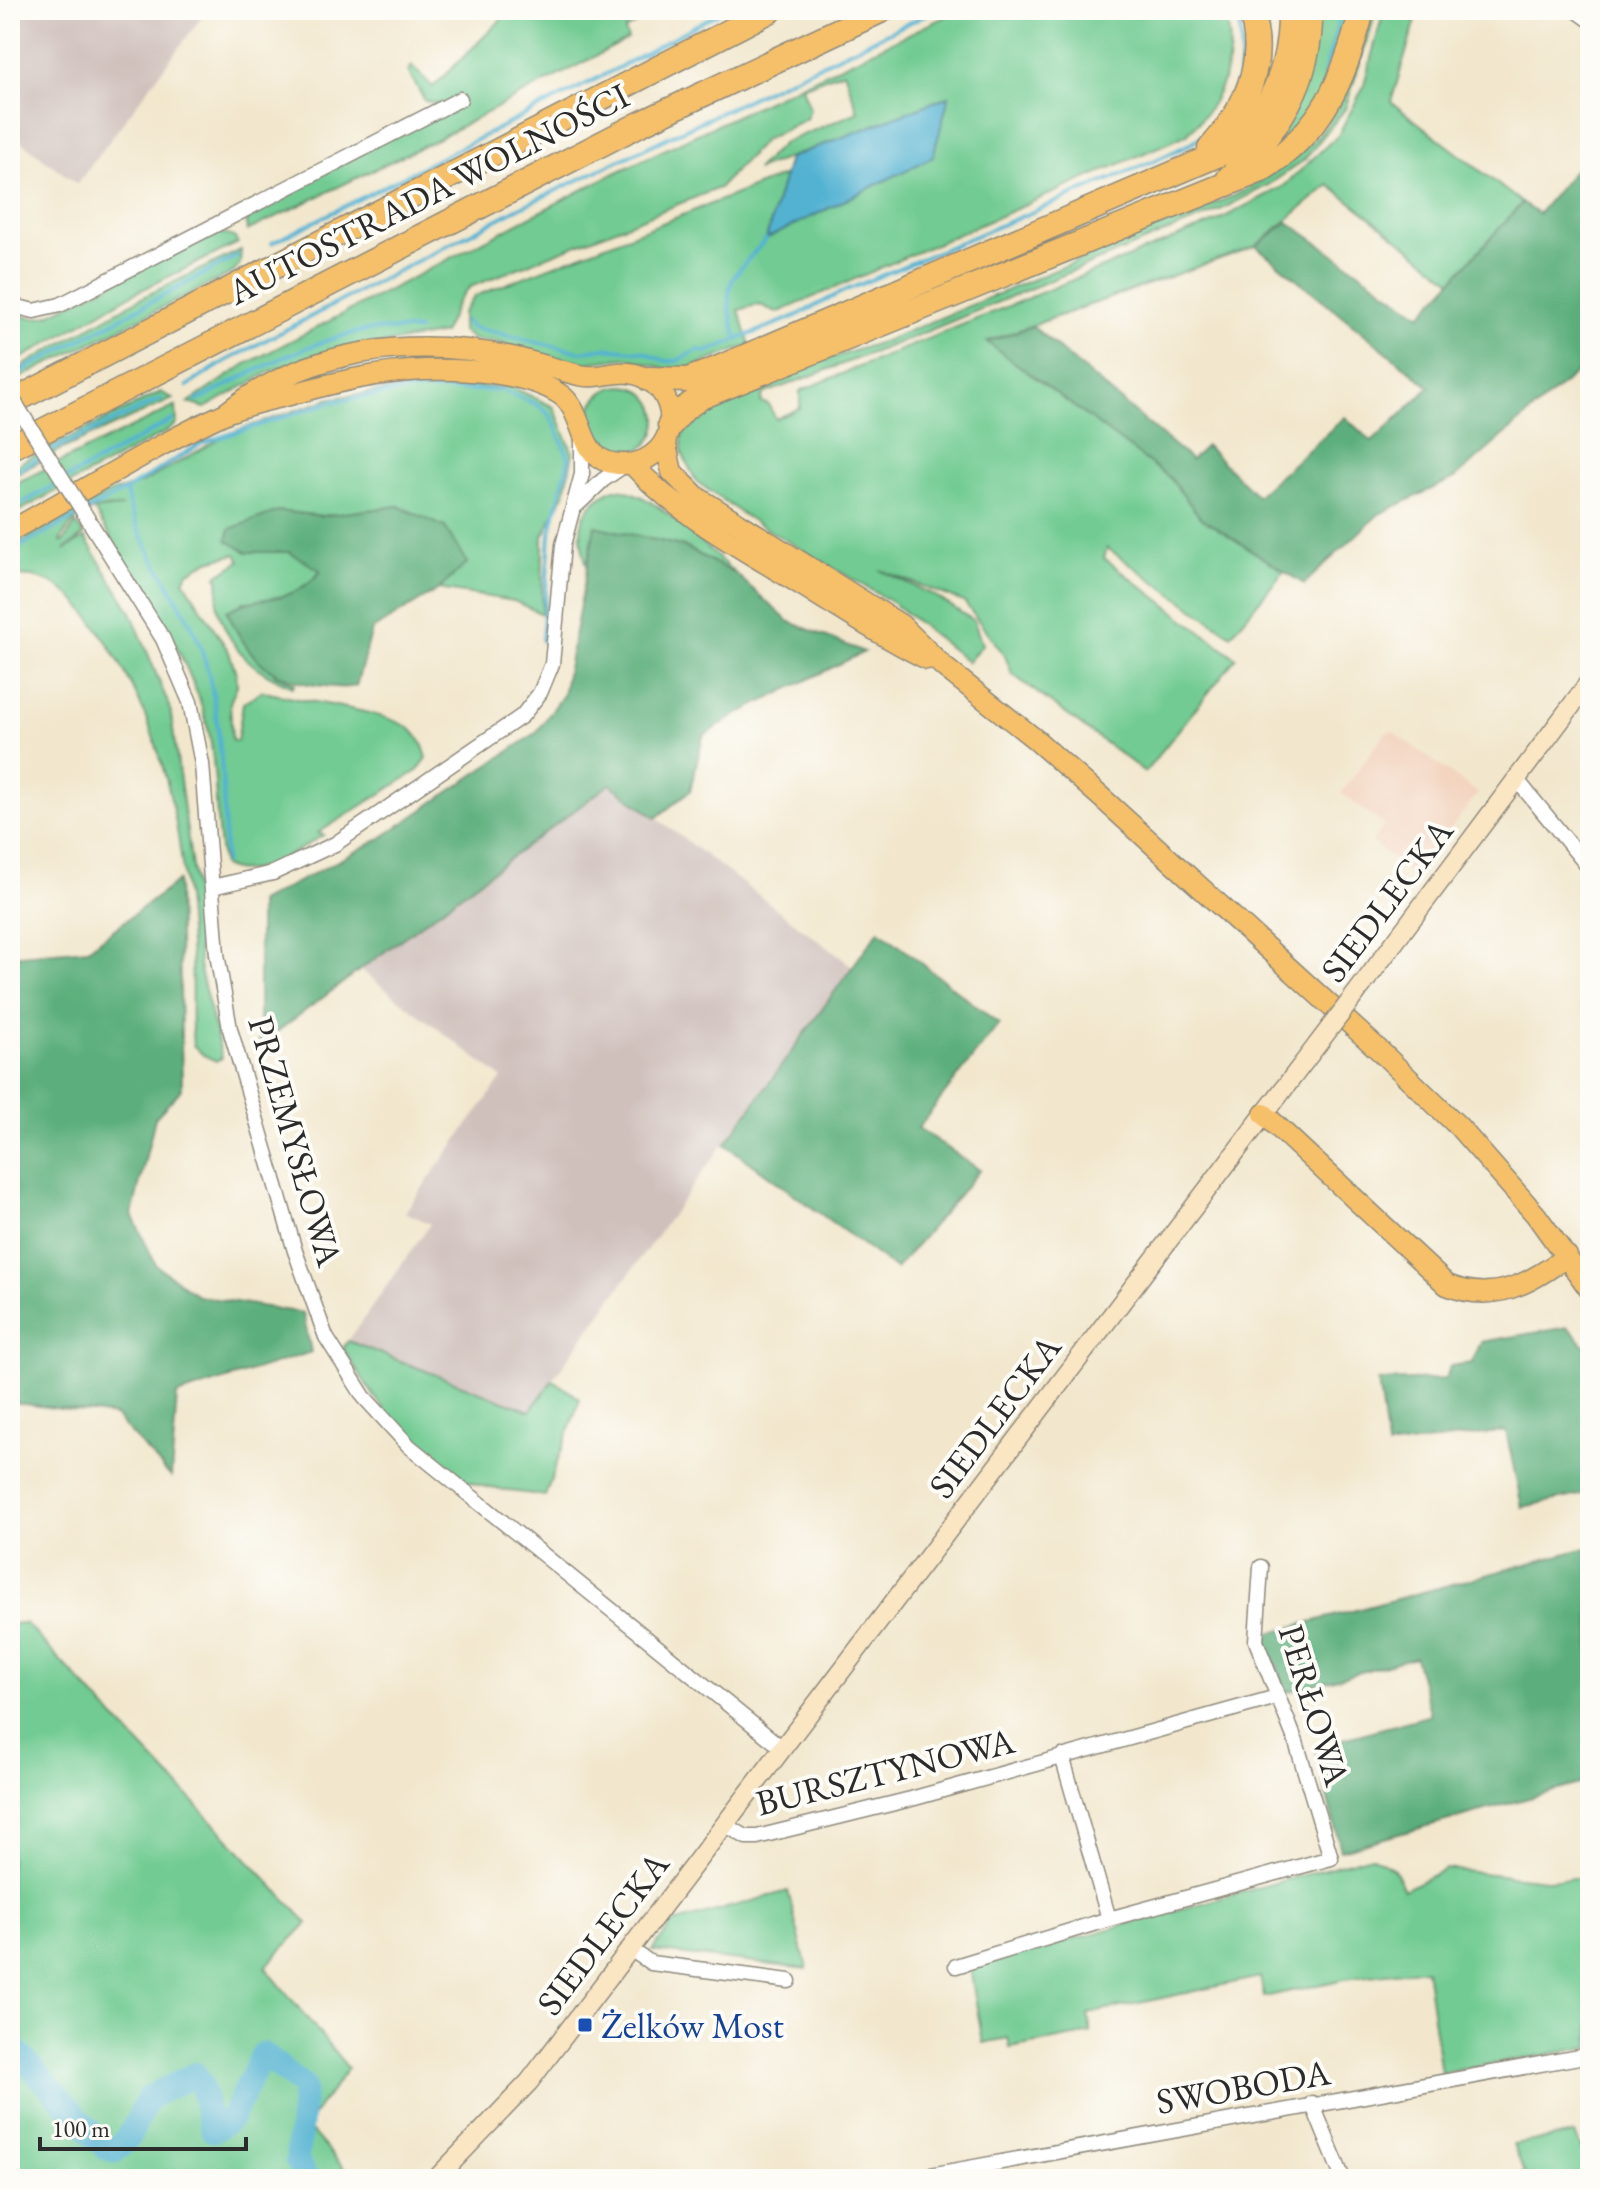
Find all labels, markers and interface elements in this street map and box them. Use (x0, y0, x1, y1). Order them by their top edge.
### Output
street label: AUTOSTRADA WOLNOŚCI (219, 72, 637, 316)
street label: SIEDLECKA (1310, 808, 1464, 991)
street label: PRZEMYSŁOWA (237, 1011, 354, 1273)
street label: SIEDLECKA (918, 1324, 1072, 1507)
street label: PERŁOWA (1268, 1619, 1362, 1793)
street label: BURSZTYNOWA (751, 1716, 1020, 1826)
street label: SIEDLECKA (526, 1841, 680, 2024)
place label: Żelków Most (601, 2002, 785, 2049)
marker: Żelków Most (576, 2016, 594, 2034)
street label: SWOBODA (1153, 2048, 1335, 2125)
scale bar (40, 2101, 246, 2151)
text: 100 m (52, 2113, 110, 2144)

